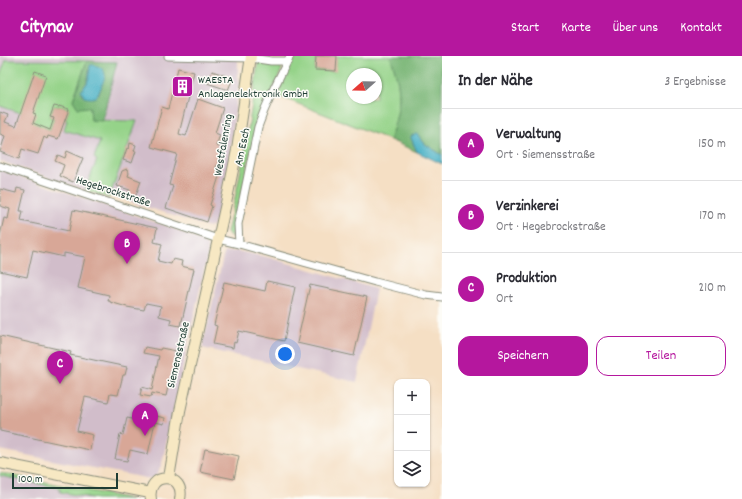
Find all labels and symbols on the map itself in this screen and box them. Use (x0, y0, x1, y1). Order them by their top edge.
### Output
north arrow (346, 68, 382, 104)
place label: WAESTA Anlagenelektronik GmbH (198, 72, 308, 103)
building icon: WAESTA Anlagenelektronik GmbH (169, 74, 195, 100)
street label: Westfalenring (210, 113, 238, 177)
street label: Am Esch (231, 126, 255, 168)
street label: Hegebrockstraße (74, 172, 152, 212)
pin: B (114, 231, 140, 264)
street label: Siemensstraße (163, 320, 195, 390)
your location (275, 344, 295, 364)
pin: C (47, 351, 73, 384)
pin: A (132, 403, 158, 436)
scale bar (12, 471, 118, 490)

